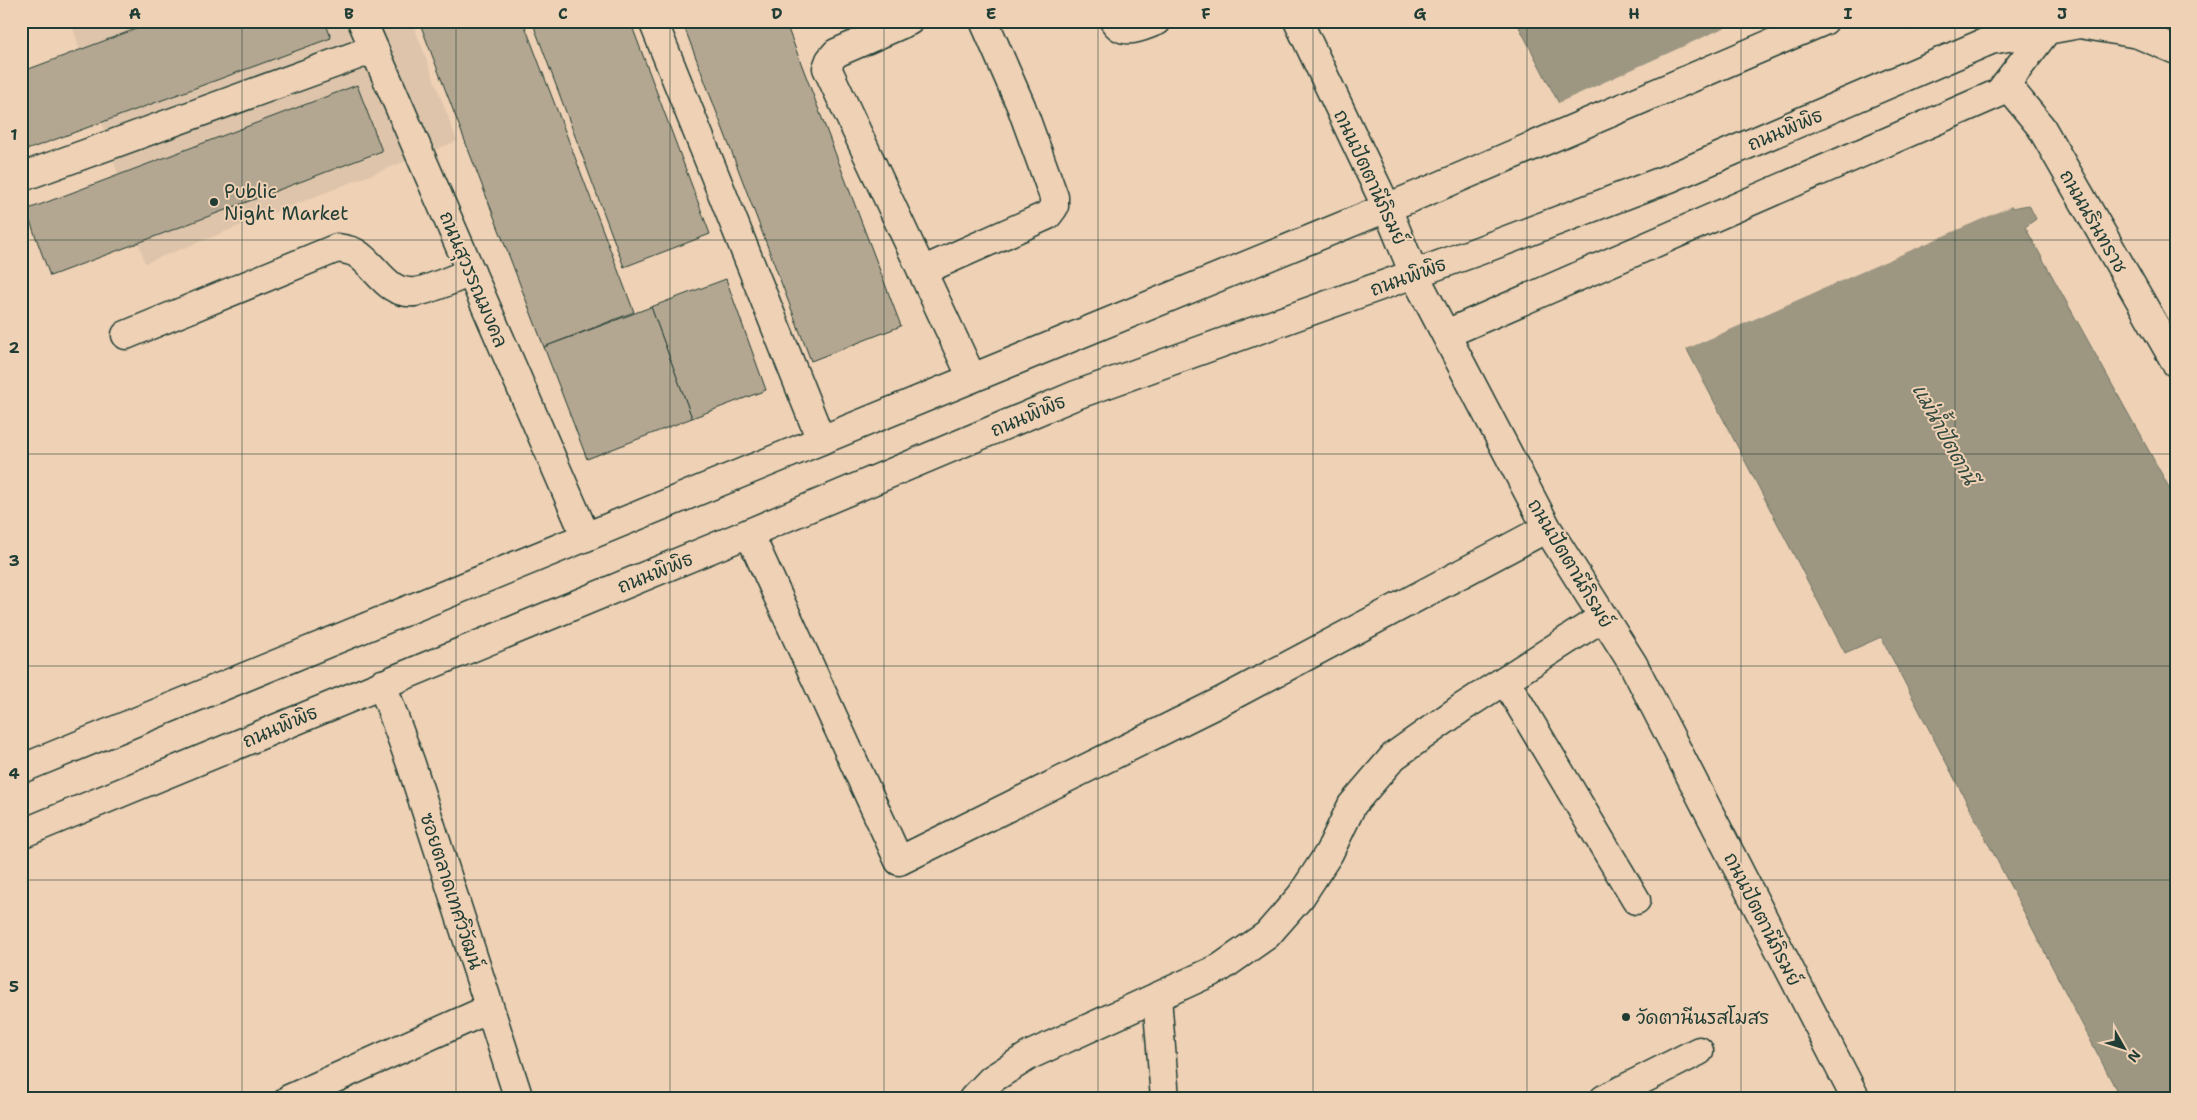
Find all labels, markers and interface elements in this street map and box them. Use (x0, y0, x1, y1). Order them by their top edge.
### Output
text: A (129, 3, 141, 24)
text: B (344, 3, 354, 24)
text: C (558, 3, 568, 24)
text: D (771, 3, 783, 24)
text: E (986, 3, 996, 24)
text: F (1201, 3, 1211, 24)
text: G (1414, 3, 1427, 24)
text: H (1628, 3, 1640, 24)
text: I (1844, 3, 1853, 24)
text: J (2057, 3, 2067, 24)
street label: ถนนพิพิธ (1744, 102, 1827, 157)
street label: ถนนปัตตานีภิรมย์ (1328, 105, 1413, 249)
text: 1 (10, 124, 18, 145)
street label: ถนนนรินทราช (2054, 165, 2133, 277)
place label: Public Night Market (224, 179, 349, 226)
marker: Public Night Market (208, 196, 220, 208)
street label: ถนนสุวรรณมงคล (432, 207, 513, 352)
street label: ถนนพิพิธ (1366, 251, 1450, 302)
text: 2 (8, 337, 20, 358)
water label: แม่น้ำปัตตานี (1906, 376, 1990, 493)
street label: ถนนพิพิธ (987, 388, 1070, 443)
street label: ถนนปัตตานีภิรมย์ (1522, 494, 1619, 633)
street label: ถนนพิพิธ (614, 546, 697, 599)
text: 3 (8, 550, 20, 571)
street label: ถนนพิพิธ (239, 699, 322, 754)
text: 4 (8, 763, 20, 784)
street label: ซอยตลาดเทศวิวัฒน์ (414, 810, 489, 973)
street label: ถนนปัตตานีภิรมย์ (1718, 848, 1807, 990)
text: 5 (9, 976, 19, 997)
place label: วัดตานีนรสโมสร (1636, 1005, 1769, 1030)
marker: วัดตานีนรสโมสร (1620, 1011, 1632, 1023)
north arrow (2100, 1022, 2150, 1072)
text: N (2124, 1046, 2145, 1066)

